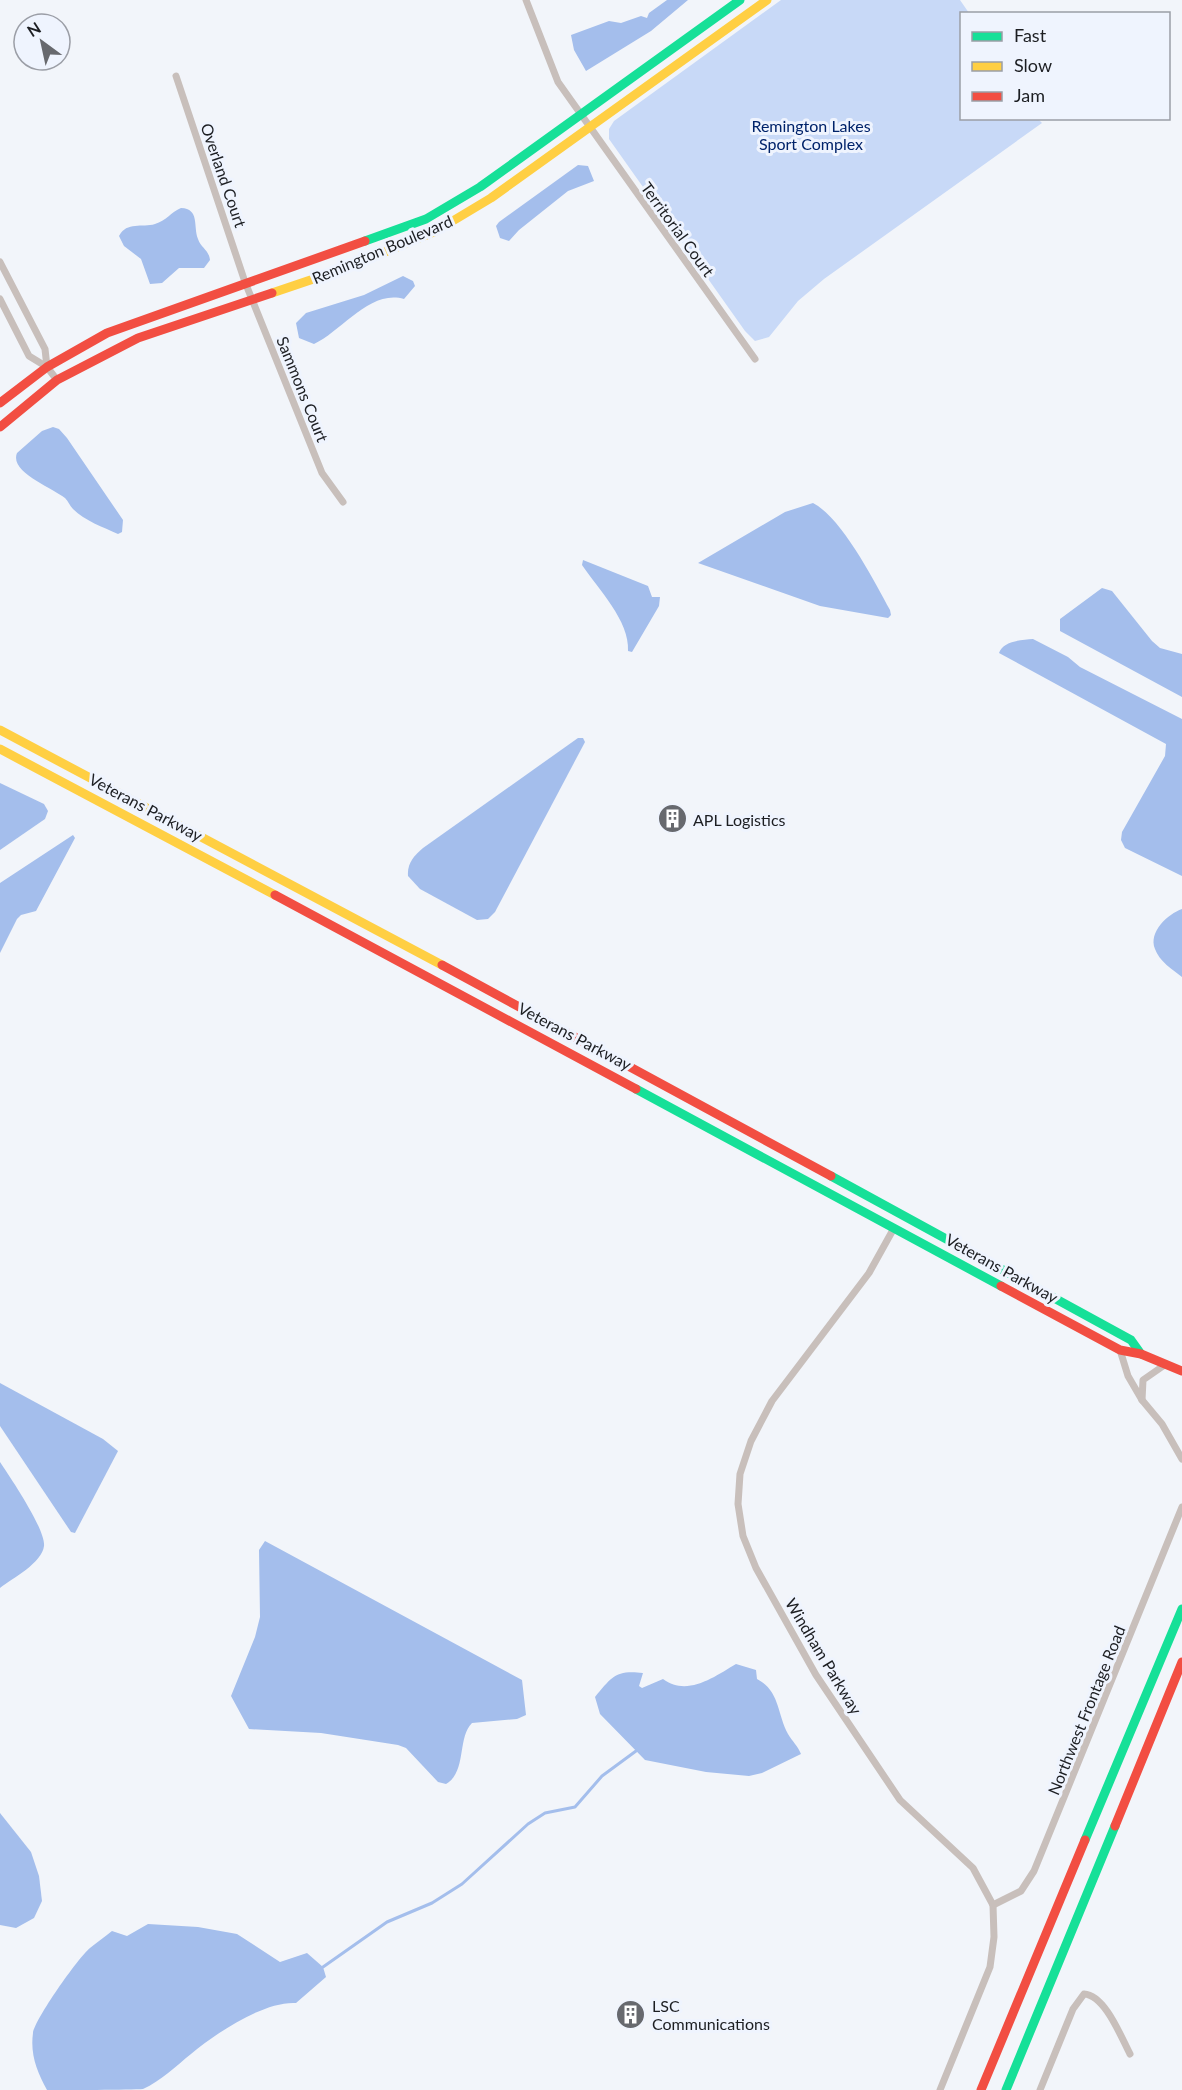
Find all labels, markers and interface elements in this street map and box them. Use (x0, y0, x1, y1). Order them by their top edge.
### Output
north arrow (12, 12, 72, 72)
legend (960, 12, 1170, 120)
text: N (23, 18, 44, 40)
text: Fast (1014, 24, 1047, 46)
text: Slow (1014, 54, 1052, 76)
text: Jam (1014, 84, 1045, 106)
park label: Remington Lakes Sport Complex (751, 116, 871, 153)
street label: Overland Court (197, 120, 251, 230)
street label: Territorial Court (637, 178, 719, 280)
street label: Remington Boulevard (309, 211, 455, 287)
street label: Sammons Court (273, 334, 333, 445)
street label: Veterans Parkway (86, 769, 207, 845)
building icon: APL Logistics (656, 803, 688, 835)
place label: APL Logistics (693, 810, 786, 829)
street label: Veterans Parkway (515, 998, 636, 1074)
street label: Veterans Parkway (943, 1229, 1062, 1307)
street label: Windham Parkway (782, 1594, 867, 1718)
street label: Northwest Frontage Road (1043, 1623, 1129, 1797)
place label: LSC Communications (652, 1996, 770, 2033)
building icon: LSC Communications (615, 1998, 647, 2030)

